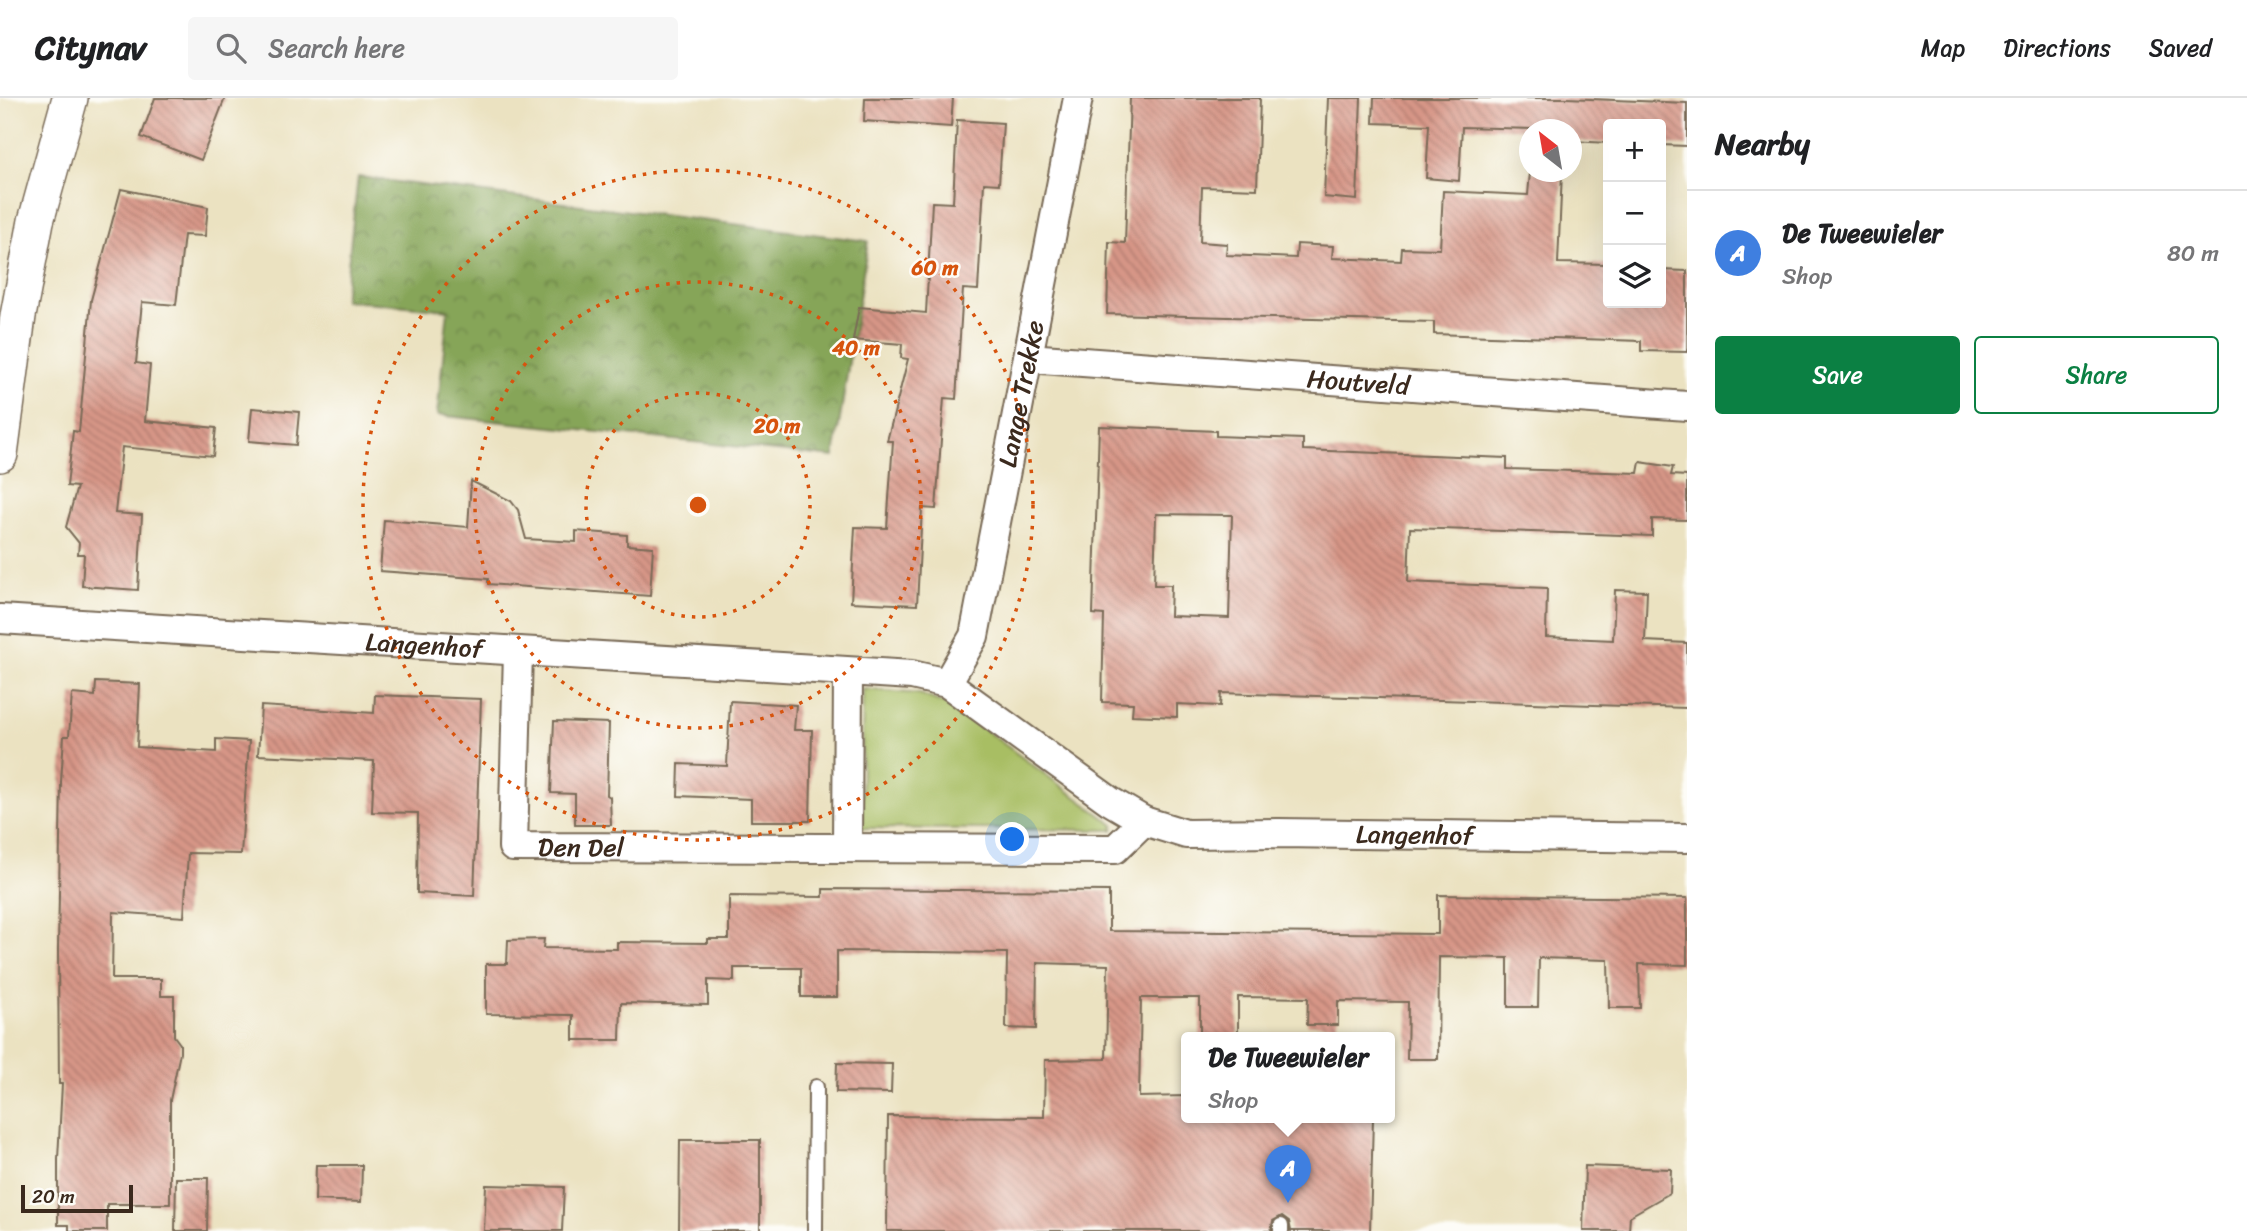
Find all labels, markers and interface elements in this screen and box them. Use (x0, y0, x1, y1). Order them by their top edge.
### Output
search box (188, 17, 678, 80)
text: Citynav (35, 19, 146, 77)
text: Search here (268, 25, 405, 71)
text: Map (1921, 27, 1965, 69)
text: Directions (2003, 27, 2111, 69)
text: Saved (2149, 27, 2212, 69)
icon: search (212, 29, 250, 67)
text: Nearby (1715, 117, 1810, 171)
north arrow (1519, 119, 1582, 182)
map controls (1603, 119, 1666, 308)
button: + (1603, 119, 1666, 182)
button: − (1603, 182, 1666, 245)
text: De Tweewieler (1782, 210, 1942, 256)
text: A (1730, 233, 1746, 274)
text: 80 m (2167, 233, 2219, 274)
button: layers (1603, 245, 1666, 308)
text: 60 m (911, 249, 959, 287)
text: Shop (1782, 256, 1832, 297)
street label: Lange Trekke (984, 316, 1058, 471)
text: 40 m (831, 329, 881, 367)
button: Save (1715, 336, 1960, 414)
button: Share (1974, 336, 2219, 414)
street label: Houtveld (1305, 355, 1413, 409)
text: 20 m (753, 407, 801, 445)
centre of rings (686, 493, 710, 517)
street label: Langenhof (364, 618, 487, 672)
street label: Langenhof (1356, 811, 1476, 858)
your location (995, 822, 1029, 856)
street label: Den Del (538, 824, 625, 870)
popup (1181, 1032, 1395, 1123)
text: De Tweewieler (1208, 1034, 1368, 1080)
text: Shop (1208, 1080, 1258, 1121)
pin: A (1265, 1145, 1311, 1203)
text: 20 m (32, 1180, 75, 1213)
scale bar (21, 1182, 133, 1214)

